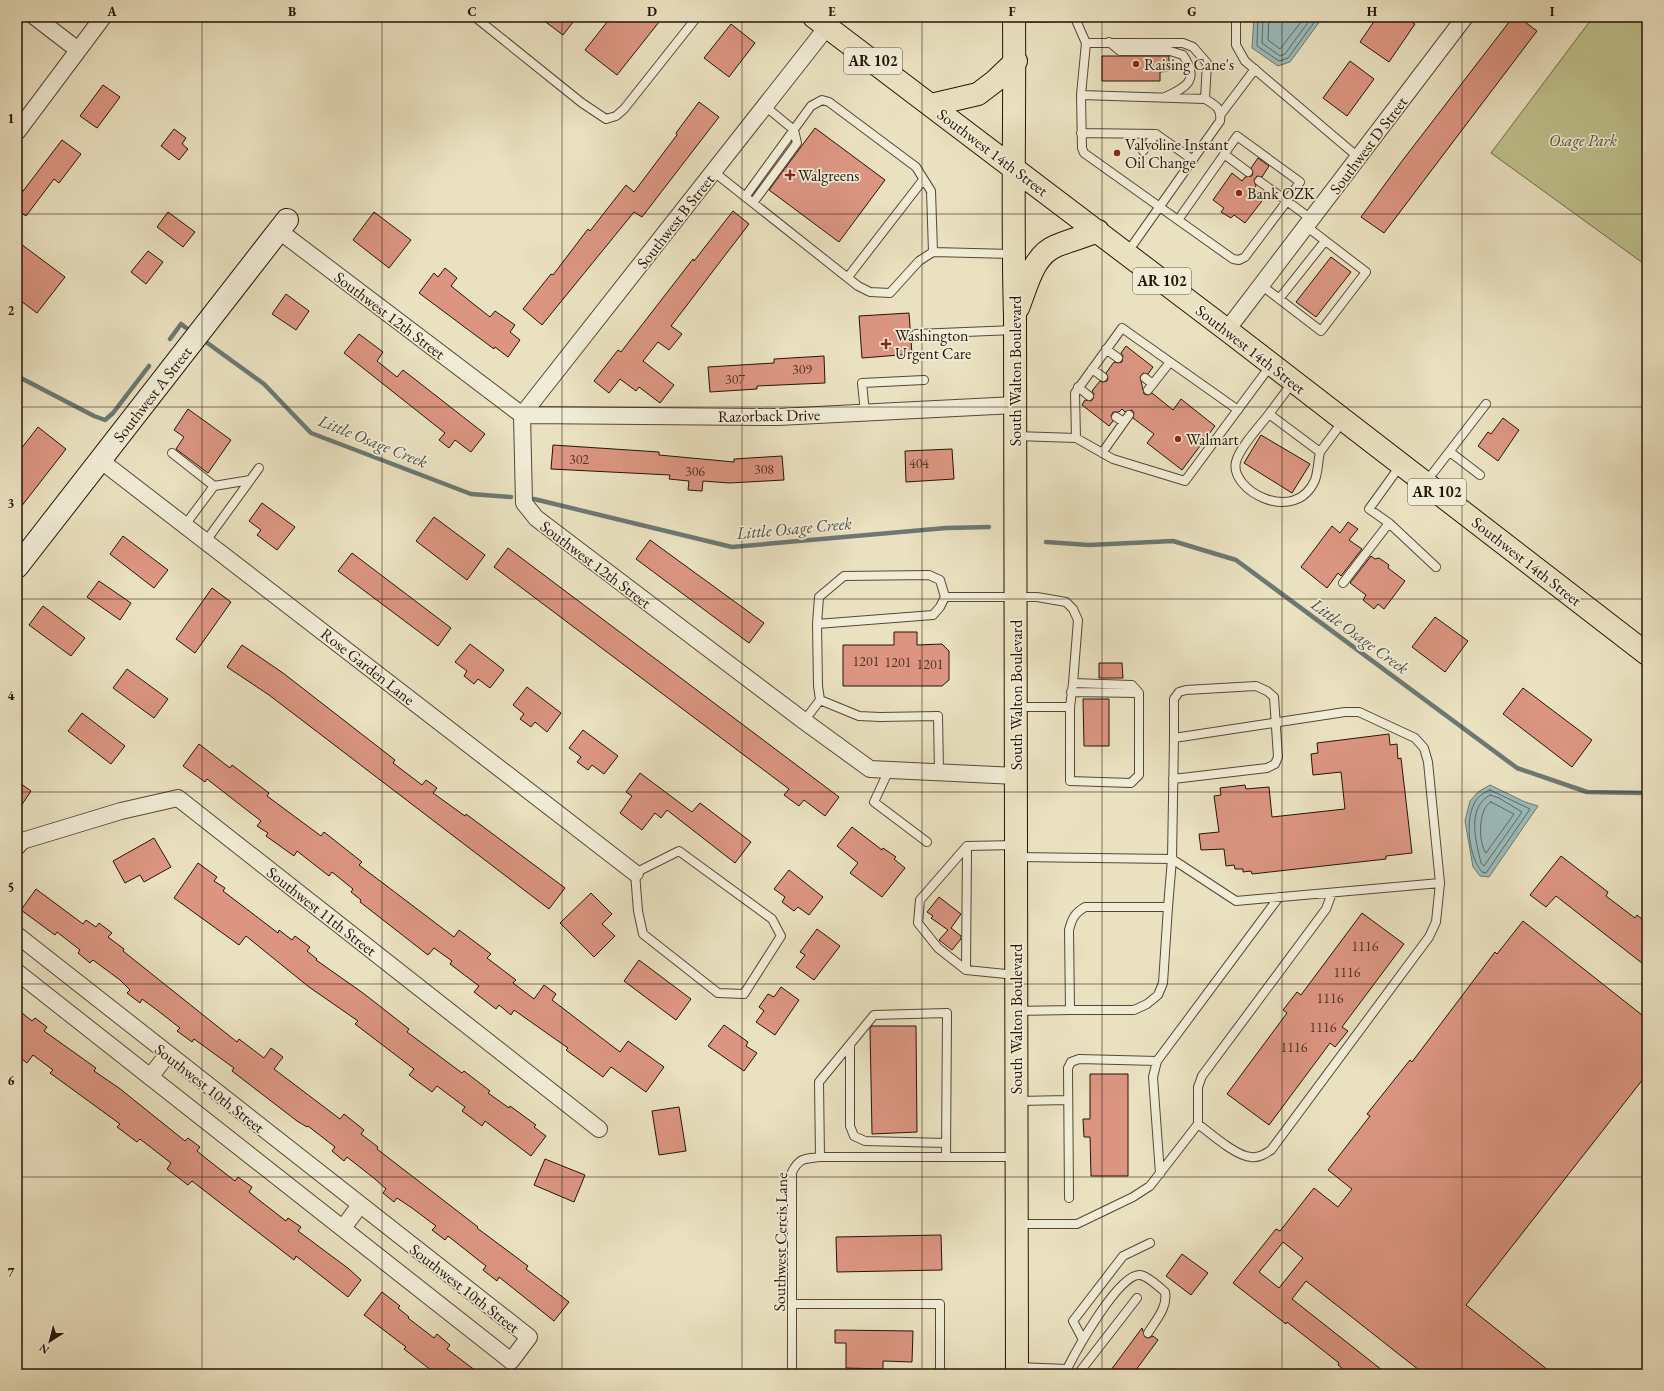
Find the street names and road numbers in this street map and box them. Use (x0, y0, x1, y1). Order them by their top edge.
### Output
road number: AR 102 (844, 48, 902, 74)
street label: Southwest D Street (1325, 92, 1412, 198)
street label: Southwest 14th Street (933, 104, 1052, 201)
street label: Southwest B Street (632, 170, 719, 273)
street label: Southwest 12th Street (330, 267, 449, 364)
road number: AR 102 (1133, 268, 1191, 294)
street label: South Walton Boulevard (1005, 295, 1026, 446)
street label: Southwest 14th Street (1191, 300, 1310, 399)
street label: Southwest A Street (108, 342, 196, 447)
street label: Razorback Drive (718, 404, 820, 427)
road number: AR 102 (1408, 479, 1466, 505)
street label: Southwest 14th Street (1467, 512, 1586, 611)
street label: Southwest 12th Street (536, 516, 655, 613)
street label: South Walton Boulevard (1006, 619, 1027, 770)
street label: Rose Garden Lane (316, 623, 419, 710)
street label: Southwest 11th Street (262, 862, 381, 961)
street label: South Walton Boulevard (1006, 943, 1027, 1094)
street label: Southwest 10th Street (150, 1039, 269, 1138)
street label: Southwest Cercis Lane (769, 1172, 792, 1312)
street label: Southwest 10th Street (405, 1239, 524, 1338)

